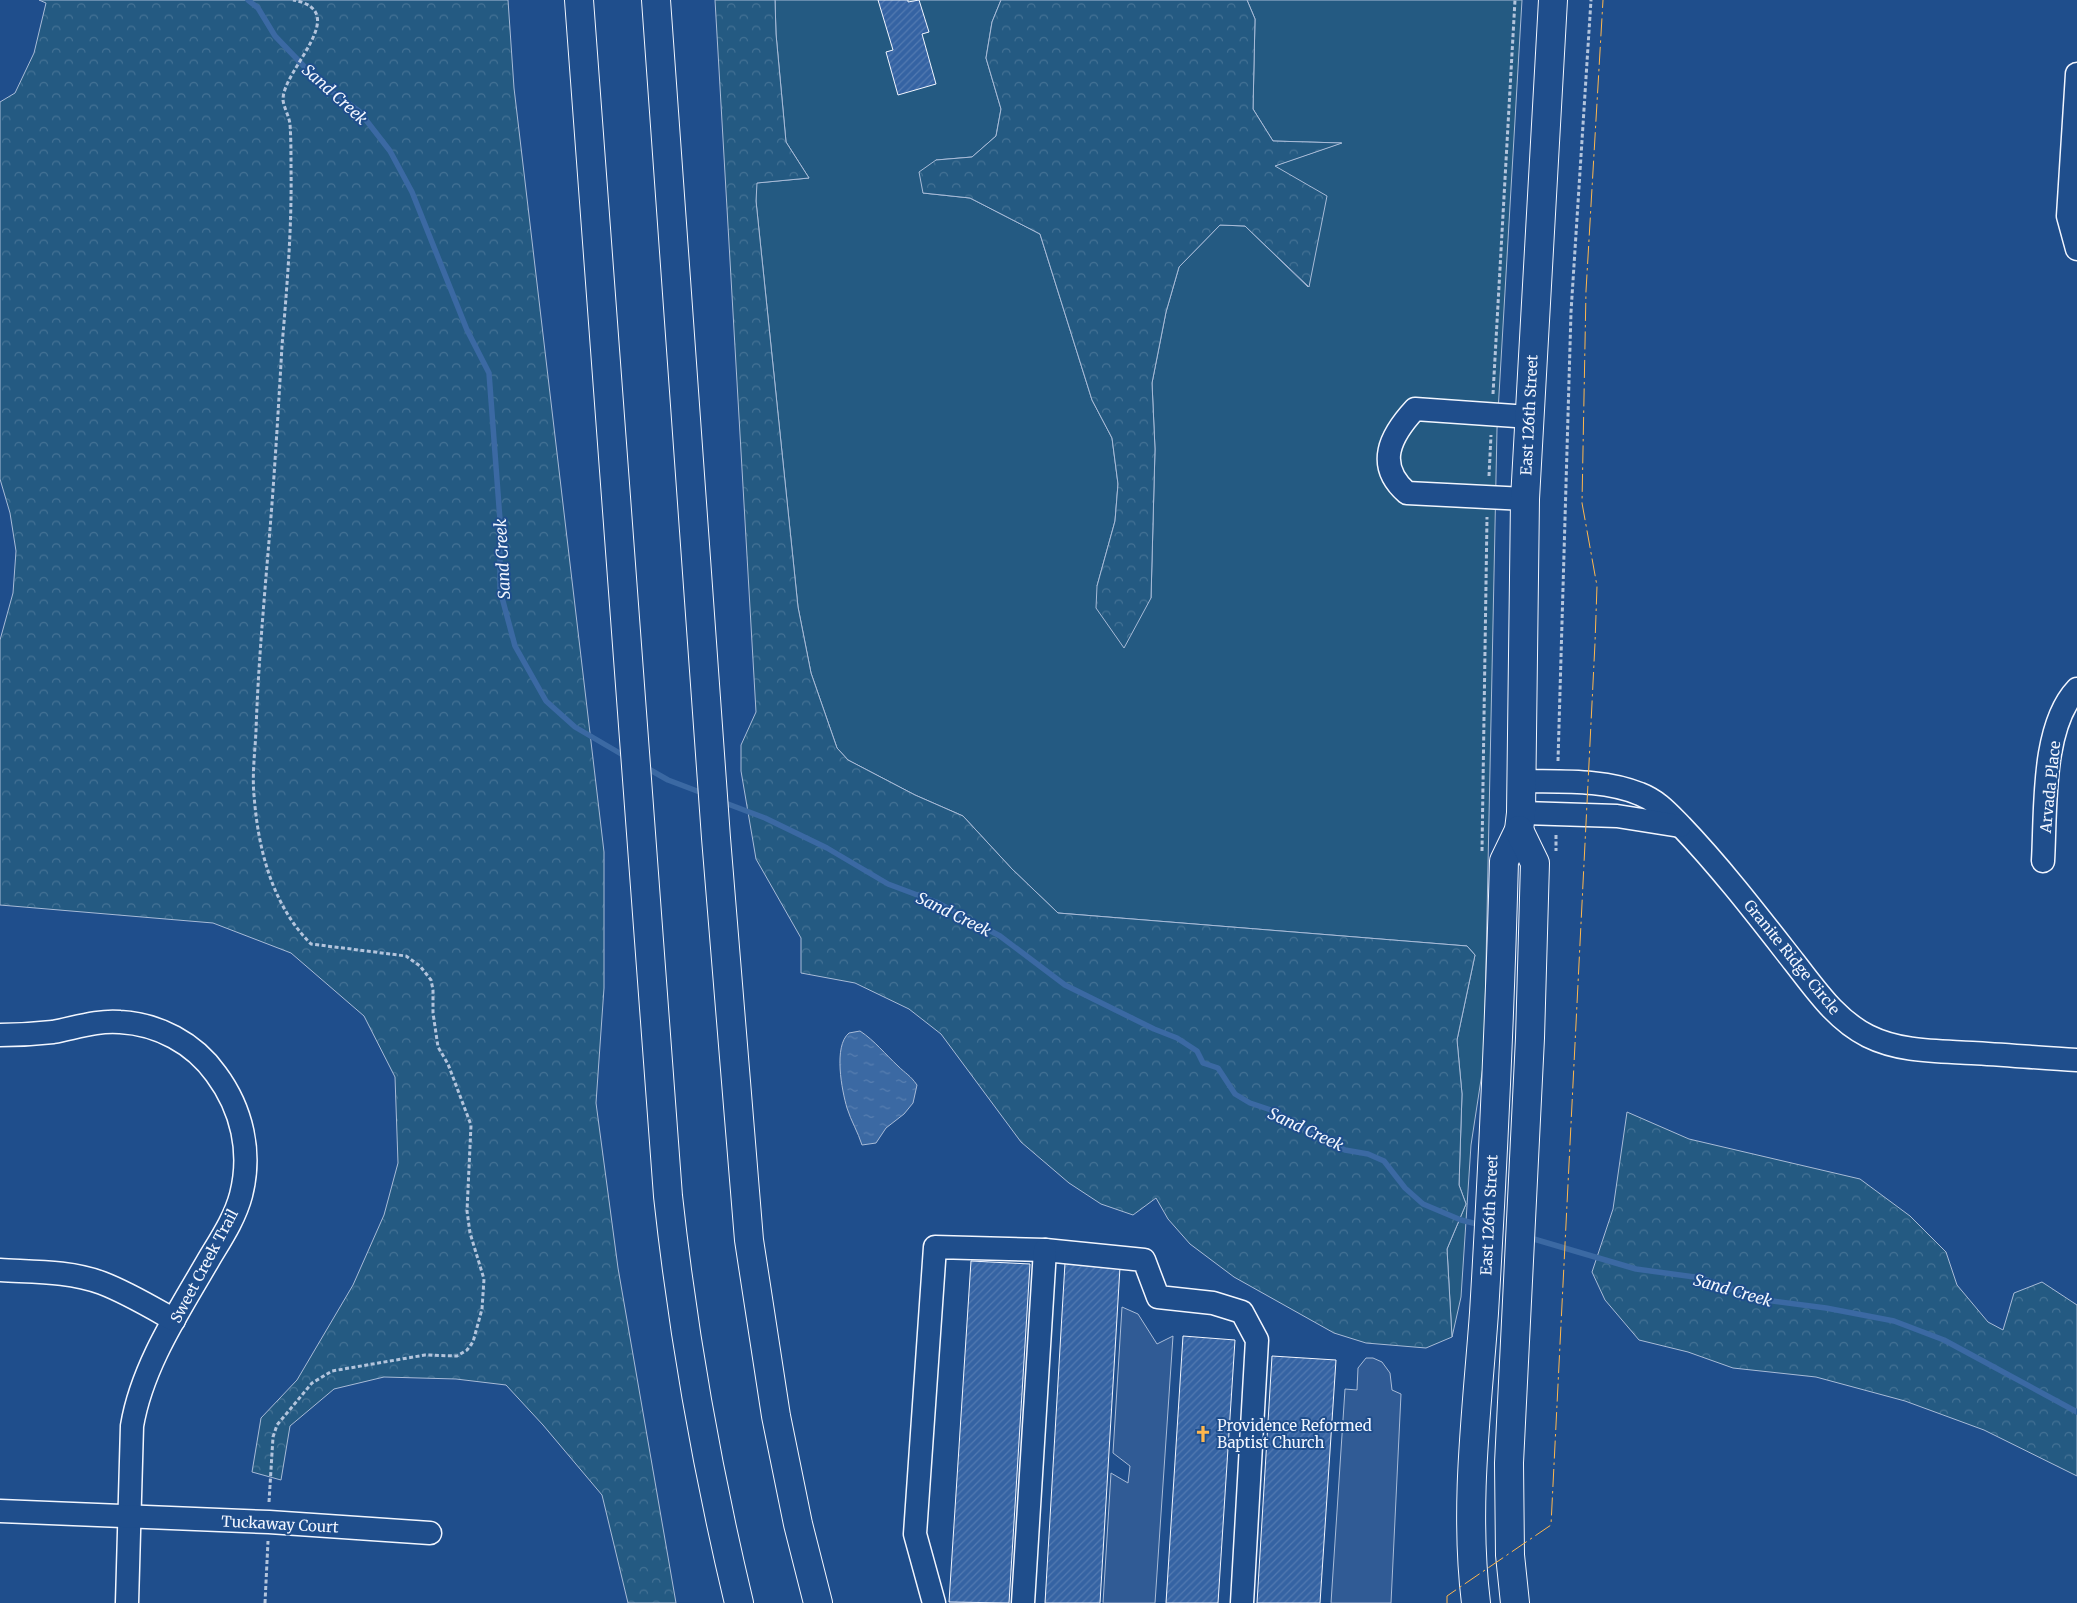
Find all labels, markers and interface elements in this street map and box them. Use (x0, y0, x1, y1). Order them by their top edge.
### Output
water label: Sand Creek (298, 60, 372, 129)
street label: East 126th Street (1516, 354, 1542, 476)
water label: Sand Creek (490, 518, 514, 600)
street label: Arvada Place (2036, 740, 2064, 835)
water label: Sand Creek (913, 887, 995, 941)
street label: Granite Ridge Circle (1740, 896, 1844, 1018)
water label: Sand Creek (1265, 1103, 1347, 1155)
street label: East 126th Street (1476, 1154, 1502, 1276)
street label: Sweet Creek Trail (166, 1206, 242, 1326)
water label: Sand Creek (1691, 1269, 1775, 1311)
place label: Providence Reformed Baptist Church (1217, 1416, 1372, 1452)
church icon: Providence Reformed Baptist Church (1193, 1424, 1213, 1444)
street label: Tuckaway Court (221, 1511, 339, 1537)

